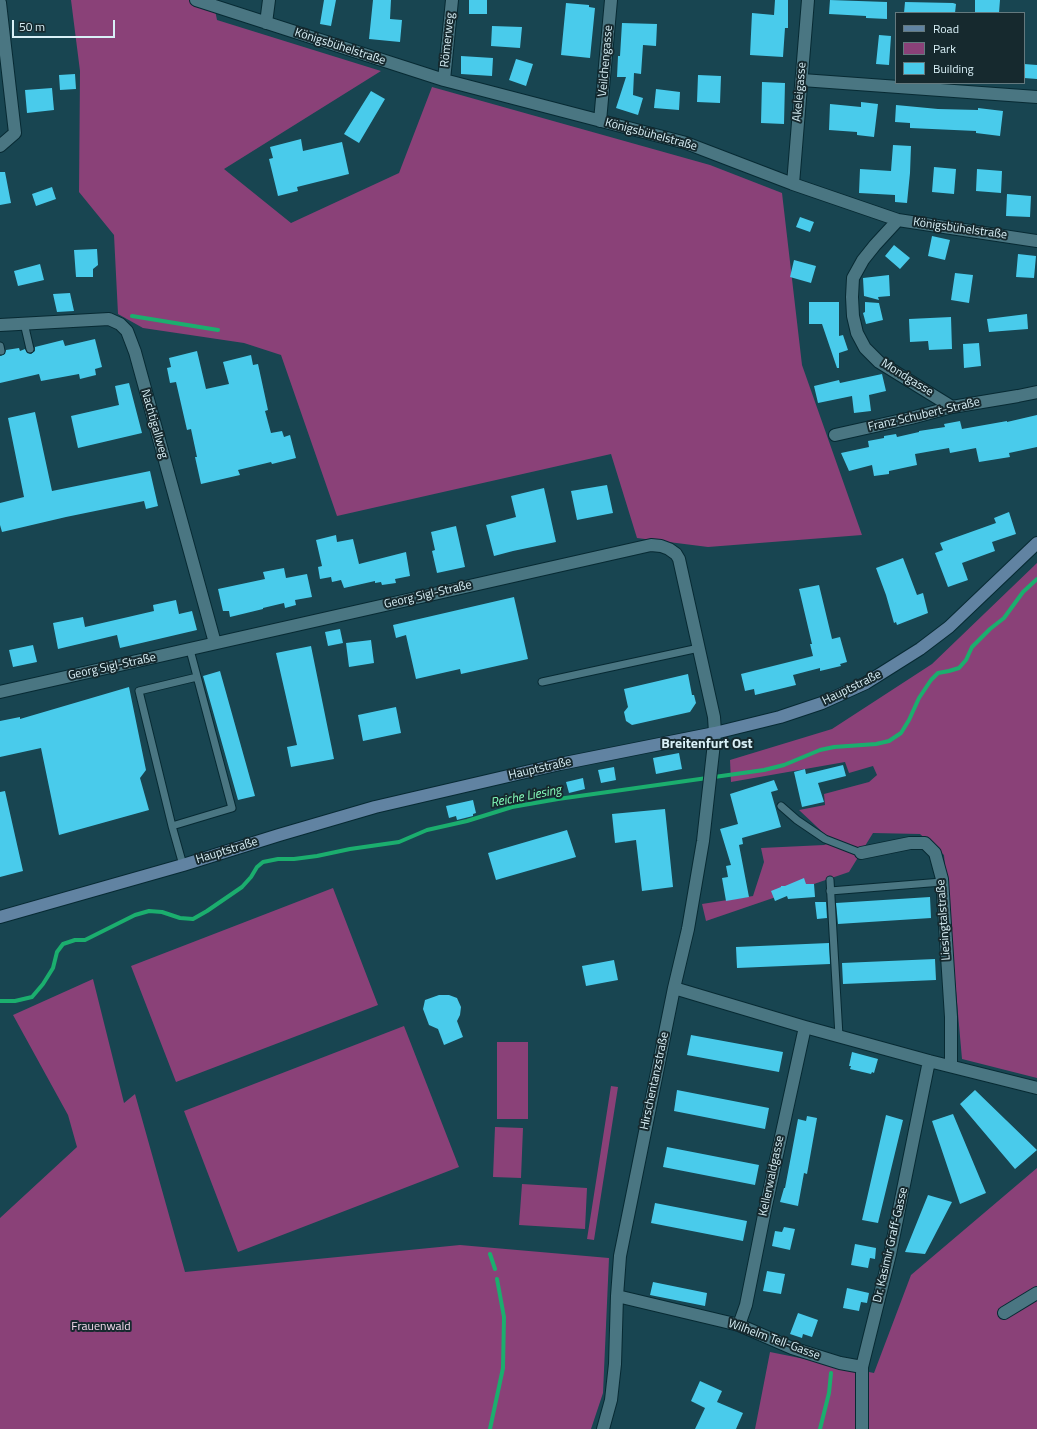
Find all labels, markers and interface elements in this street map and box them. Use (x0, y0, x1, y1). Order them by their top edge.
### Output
scale bar (14, 12, 117, 38)
street label: Römerweg (438, 12, 458, 68)
legend (895, 12, 1025, 84)
text: 50 m (19, 17, 45, 36)
text: Road (933, 19, 959, 38)
street label: Veilchengasse (596, 25, 616, 97)
street label: Königsbühelstraße (293, 26, 387, 68)
text: Park (933, 39, 956, 58)
text: Building (933, 59, 974, 78)
street label: Akeleigasse (790, 62, 810, 122)
street label: Königsbühelstraße (603, 116, 699, 154)
street label: Königsbühelstraße (912, 215, 1008, 243)
street label: Mondgasse (878, 356, 936, 400)
street label: Nachtigallweg (137, 388, 171, 460)
street label: Franz Schubert-Straße (867, 395, 981, 435)
street label: Georg Sigl-Straße (383, 578, 473, 612)
street label: Georg Sigl-Straße (67, 651, 157, 683)
street label: Hauptstraße (820, 668, 884, 708)
district label: Breitenfurt Ost (661, 737, 753, 753)
street label: Hauptstraße (507, 755, 573, 783)
water label: Reiche Liesing (489, 783, 563, 811)
street label: Hauptstraße (194, 835, 260, 867)
street label: Liesingtalstraße (934, 879, 954, 961)
street label: Hirschentanzstraße (638, 1031, 672, 1131)
street label: Kellerwaldgasse (756, 1134, 788, 1218)
street label: Dr. Kasimir Graff-Gasse (871, 1186, 911, 1304)
street label: Wilhelm Tell-Gasse (726, 1317, 822, 1363)
park label: Frauenwald (71, 1320, 131, 1334)

